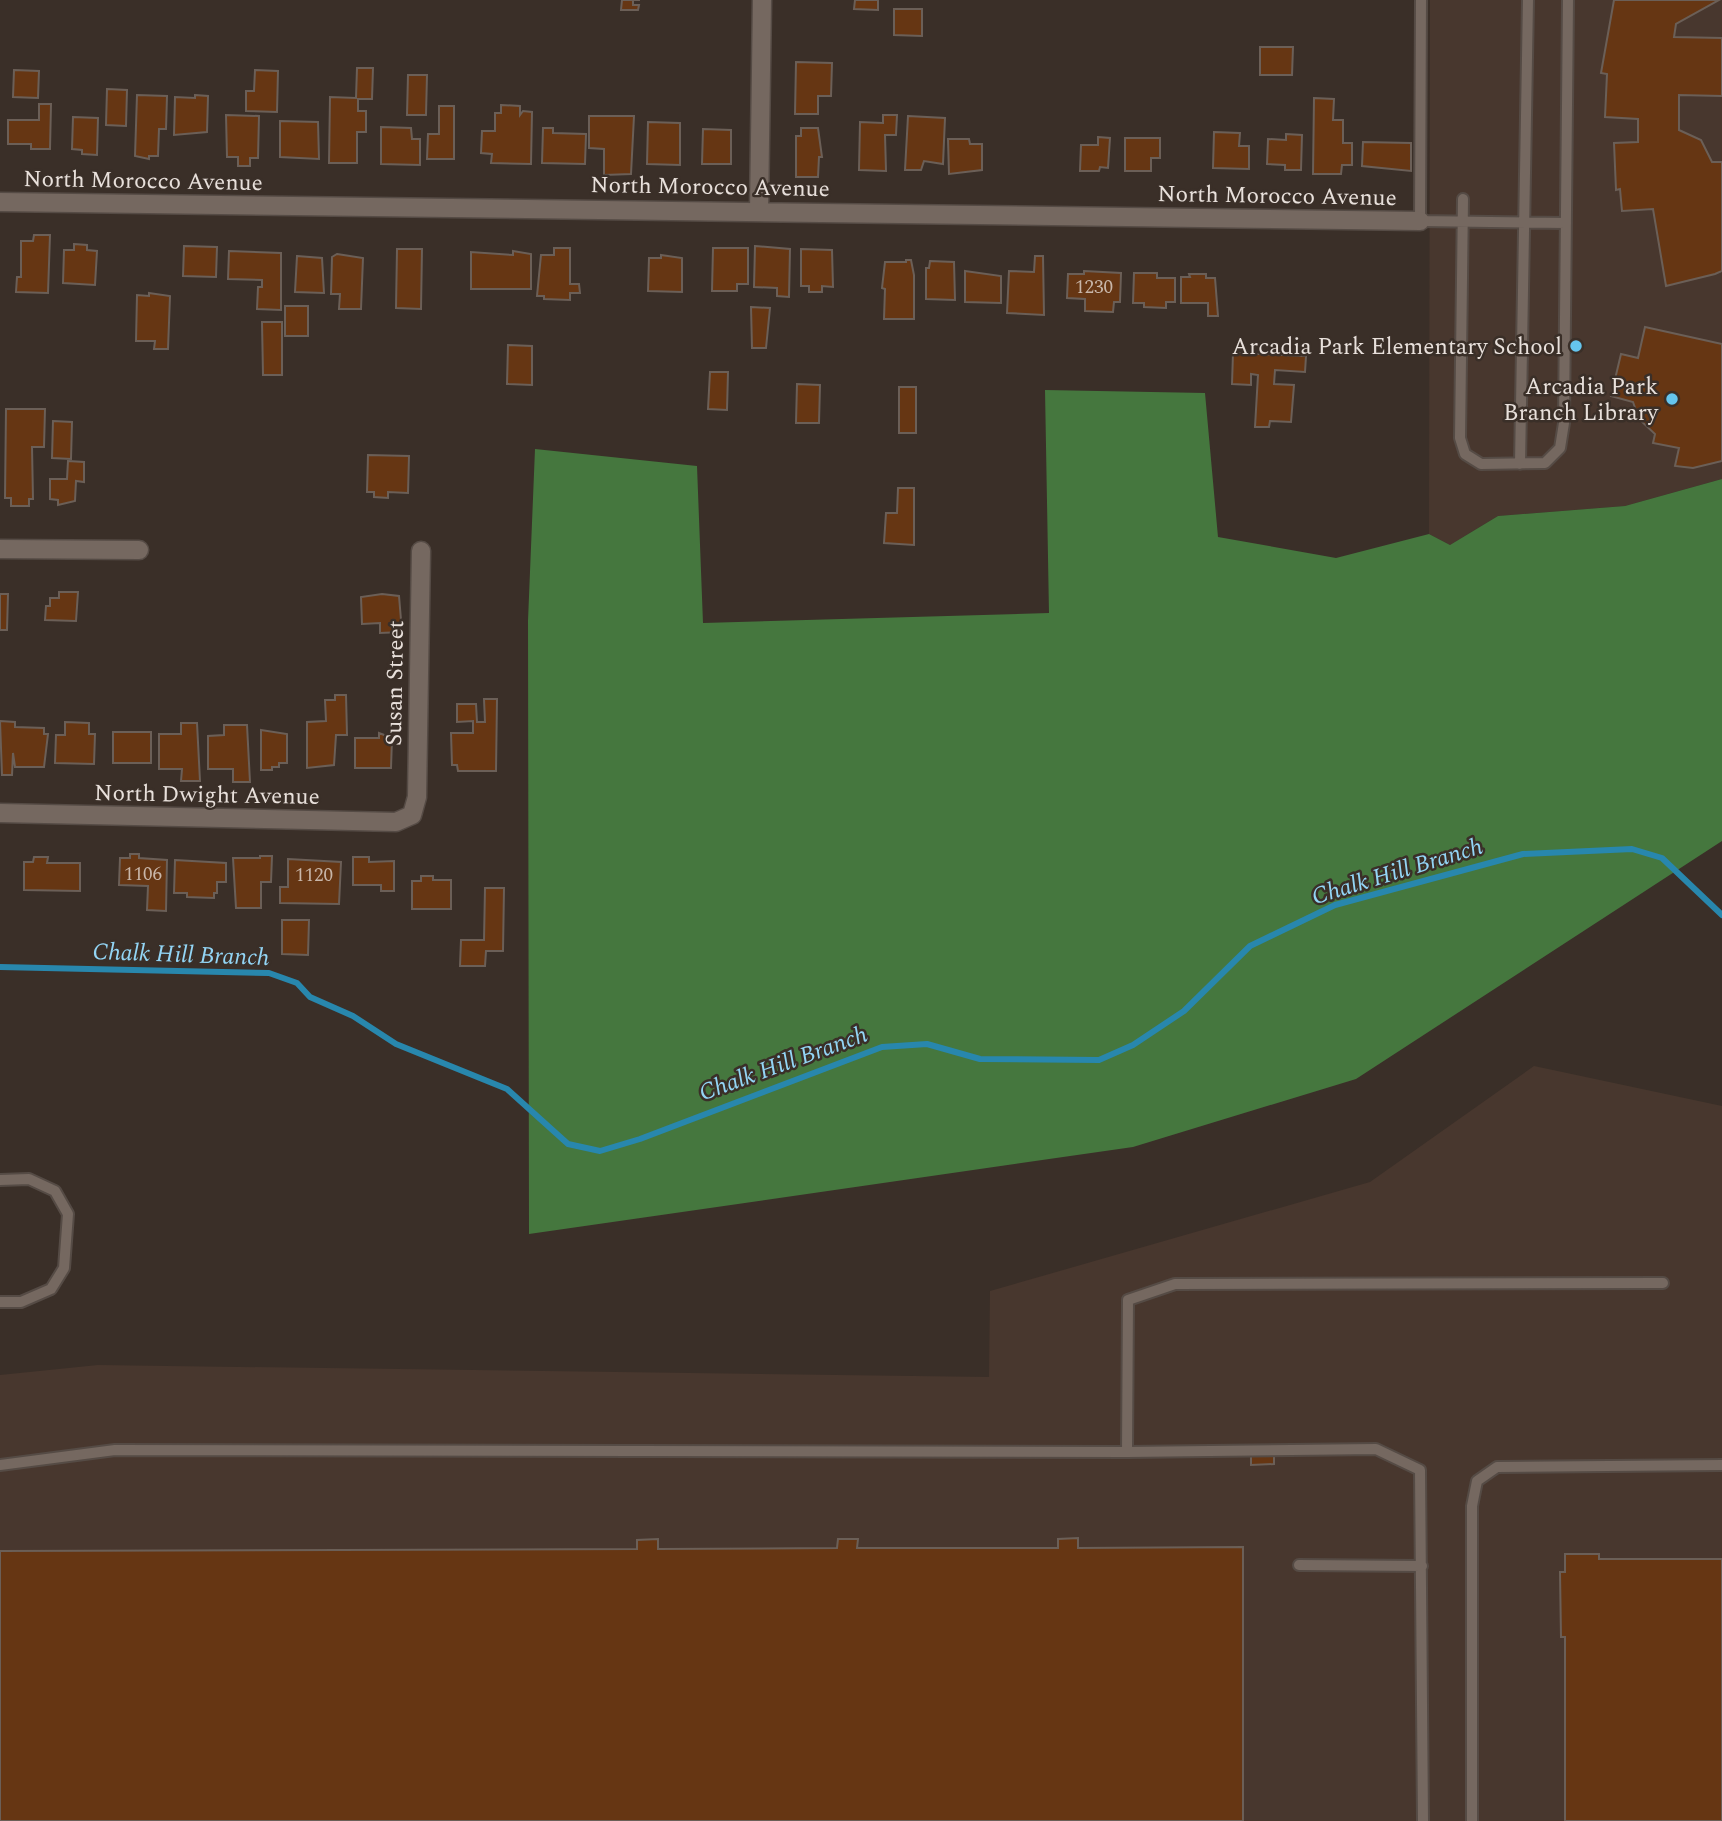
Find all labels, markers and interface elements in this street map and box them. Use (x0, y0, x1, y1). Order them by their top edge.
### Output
street label: North Morocco Avenue (23, 162, 263, 201)
street label: North Morocco Avenue (590, 168, 830, 207)
street label: North Morocco Avenue (1157, 177, 1397, 216)
house number: 1230 (1075, 273, 1113, 302)
place label: Arcadia Park Elementary School (1232, 330, 1562, 365)
marker: Arcadia Park Elementary School (1568, 338, 1584, 354)
place label: Arcadia Park Branch Library (1503, 370, 1659, 431)
marker: Arcadia Park Branch Library (1664, 391, 1680, 407)
street label: Susan Street (377, 620, 414, 746)
street label: North Dwight Avenue (94, 776, 320, 815)
water label: Chalk Hill Branch (1307, 829, 1487, 915)
house number: 1106 (124, 860, 162, 889)
house number: 1120 (295, 861, 333, 890)
water label: Chalk Hill Branch (92, 934, 270, 976)
water label: Chalk Hill Branch (694, 1017, 873, 1111)

